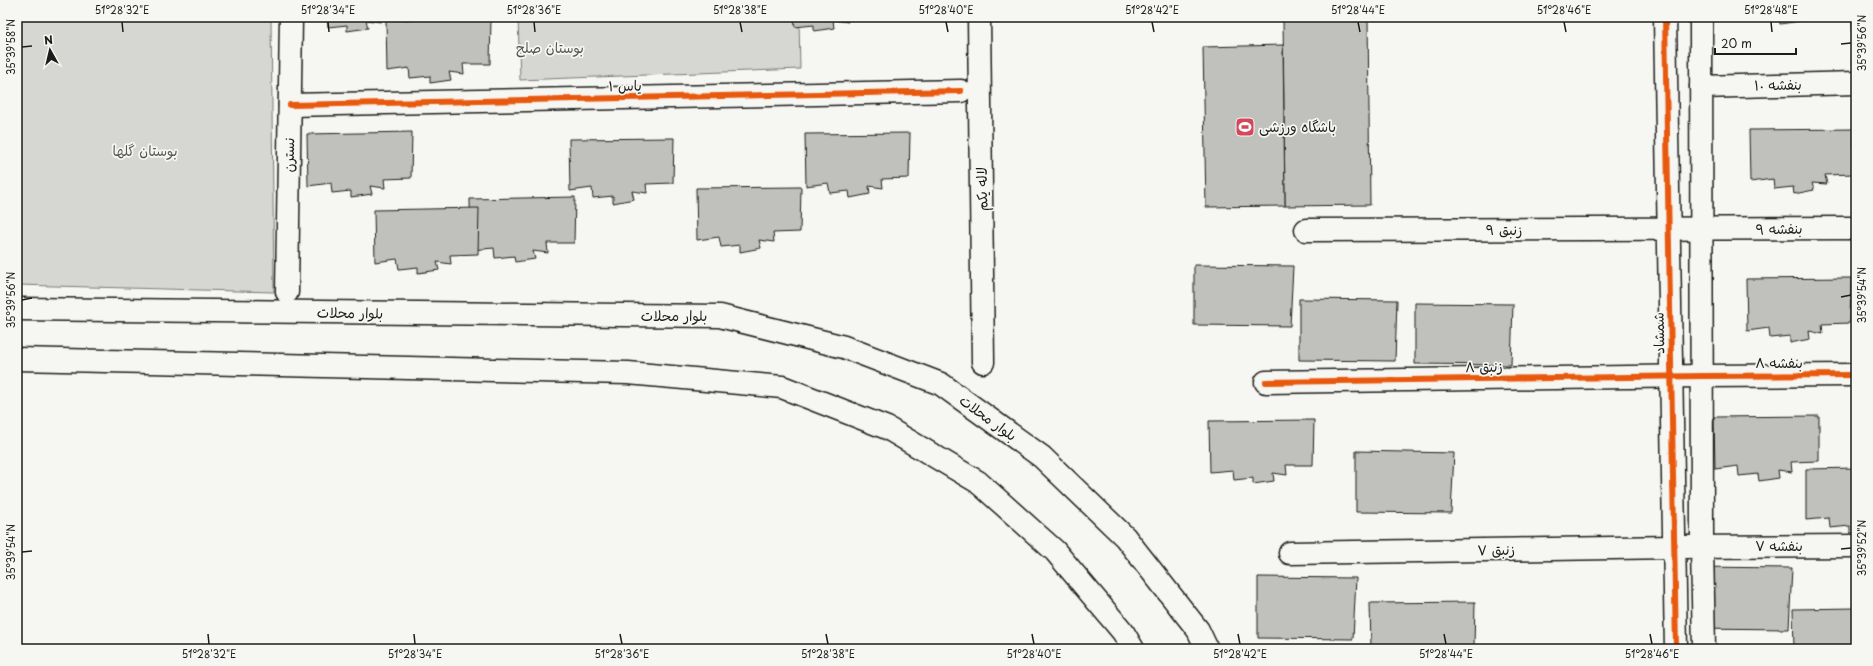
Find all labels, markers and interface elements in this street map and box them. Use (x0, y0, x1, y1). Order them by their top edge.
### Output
text: 51°28'32"E (95, 2, 149, 17)
text: 51°28'34"E (301, 2, 355, 17)
text: 51°28'36"E (507, 2, 561, 17)
text: 51°28'38"E (713, 2, 767, 17)
text: 51°28'40"E (919, 2, 973, 17)
text: 51°28'42"E (1125, 2, 1179, 17)
text: 51°28'44"E (1331, 2, 1385, 17)
text: 51°28'46"E (1537, 2, 1591, 17)
text: 51°28'48"E (1744, 2, 1798, 17)
text: 35°39'56"N (1854, 14, 1869, 71)
text: 35°39'58"N (3, 19, 18, 75)
north arrow (30, 30, 70, 70)
scale bar (1715, 30, 1796, 56)
text: N (43, 31, 54, 49)
text: 20 m (1721, 34, 1752, 52)
park label: بوستان صلح (516, 37, 584, 58)
street label: بنفشه ۱۰ (1754, 74, 1802, 95)
street label: یاس ۱ (608, 75, 642, 96)
sports icon: باشگاه ورزشی (1234, 116, 1256, 138)
place label: باشگاه ورزشی (1259, 116, 1336, 137)
street label: نسترن (278, 137, 299, 173)
park label: بوستان گلها (112, 140, 178, 161)
street label: لاله یکم (971, 167, 993, 211)
street label: بنفشه ۹ (1755, 218, 1803, 239)
street label: زنبق ۹ (1486, 219, 1522, 240)
text: 35°39'54"N (1854, 267, 1869, 323)
text: 35°39'56"N (3, 271, 18, 328)
street label: بلوار محلات (317, 301, 383, 324)
street label: بلوار محلات (641, 305, 707, 326)
street label: شمشاد (1648, 312, 1669, 354)
street label: بنفشه ۸ (1755, 352, 1803, 373)
street label: زنبق ۸ (1465, 356, 1503, 377)
street label: بلوار محلات (955, 390, 1021, 446)
text: 35°39'52"N (1854, 520, 1869, 576)
text: 35°39'54"N (3, 524, 18, 580)
street label: بنفشه ۷ (1755, 535, 1803, 556)
street label: زنبق ۷ (1477, 539, 1515, 560)
text: 51°28'32"E (182, 646, 236, 661)
text: 51°28'34"E (388, 646, 442, 661)
text: 51°28'36"E (595, 646, 649, 661)
text: 51°28'38"E (801, 646, 855, 661)
text: 51°28'40"E (1007, 646, 1061, 661)
text: 51°28'42"E (1213, 646, 1267, 661)
text: 51°28'44"E (1419, 646, 1473, 661)
text: 51°28'46"E (1625, 646, 1679, 661)

